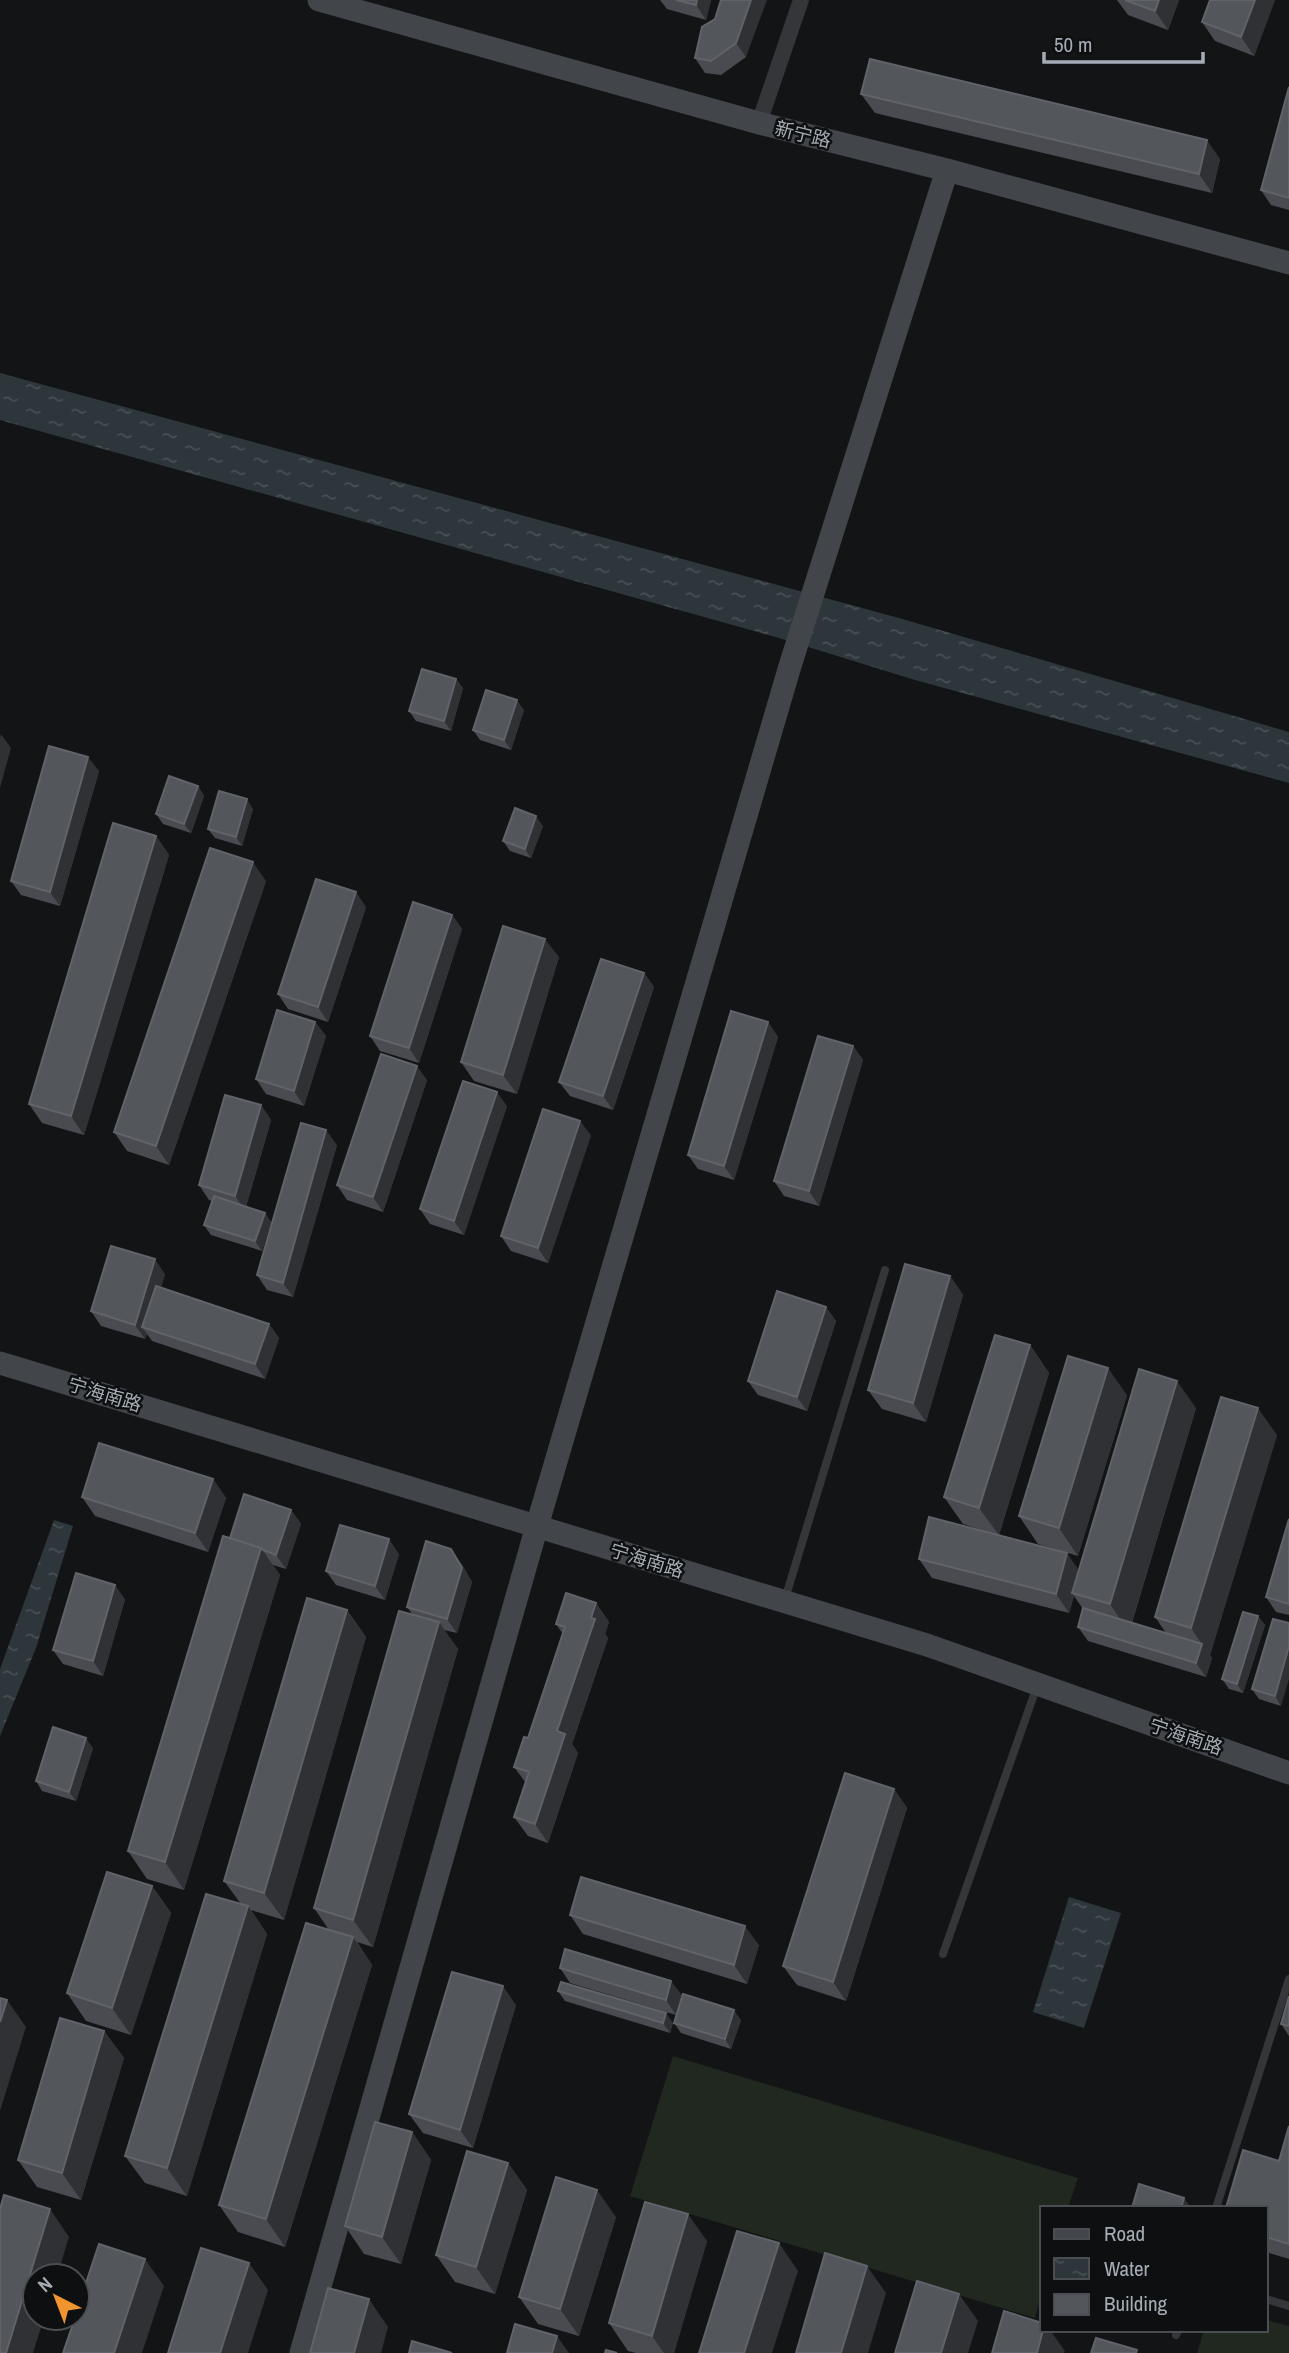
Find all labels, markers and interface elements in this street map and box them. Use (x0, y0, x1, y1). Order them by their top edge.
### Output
scale bar (1044, 21, 1203, 65)
text: 50 m (1054, 30, 1092, 59)
street label: 新宁路 (772, 114, 834, 154)
street label: 宁海南路 (65, 1370, 145, 1418)
street label: 宁海南路 (607, 1536, 687, 1584)
street label: 宁海南路 (1146, 1711, 1226, 1761)
legend (1040, 2206, 1268, 2332)
text: Road (1104, 2219, 1145, 2248)
text: Water (1104, 2254, 1150, 2283)
north arrow (21, 2262, 91, 2332)
text: N (32, 2271, 58, 2298)
text: Building (1104, 2289, 1168, 2318)

